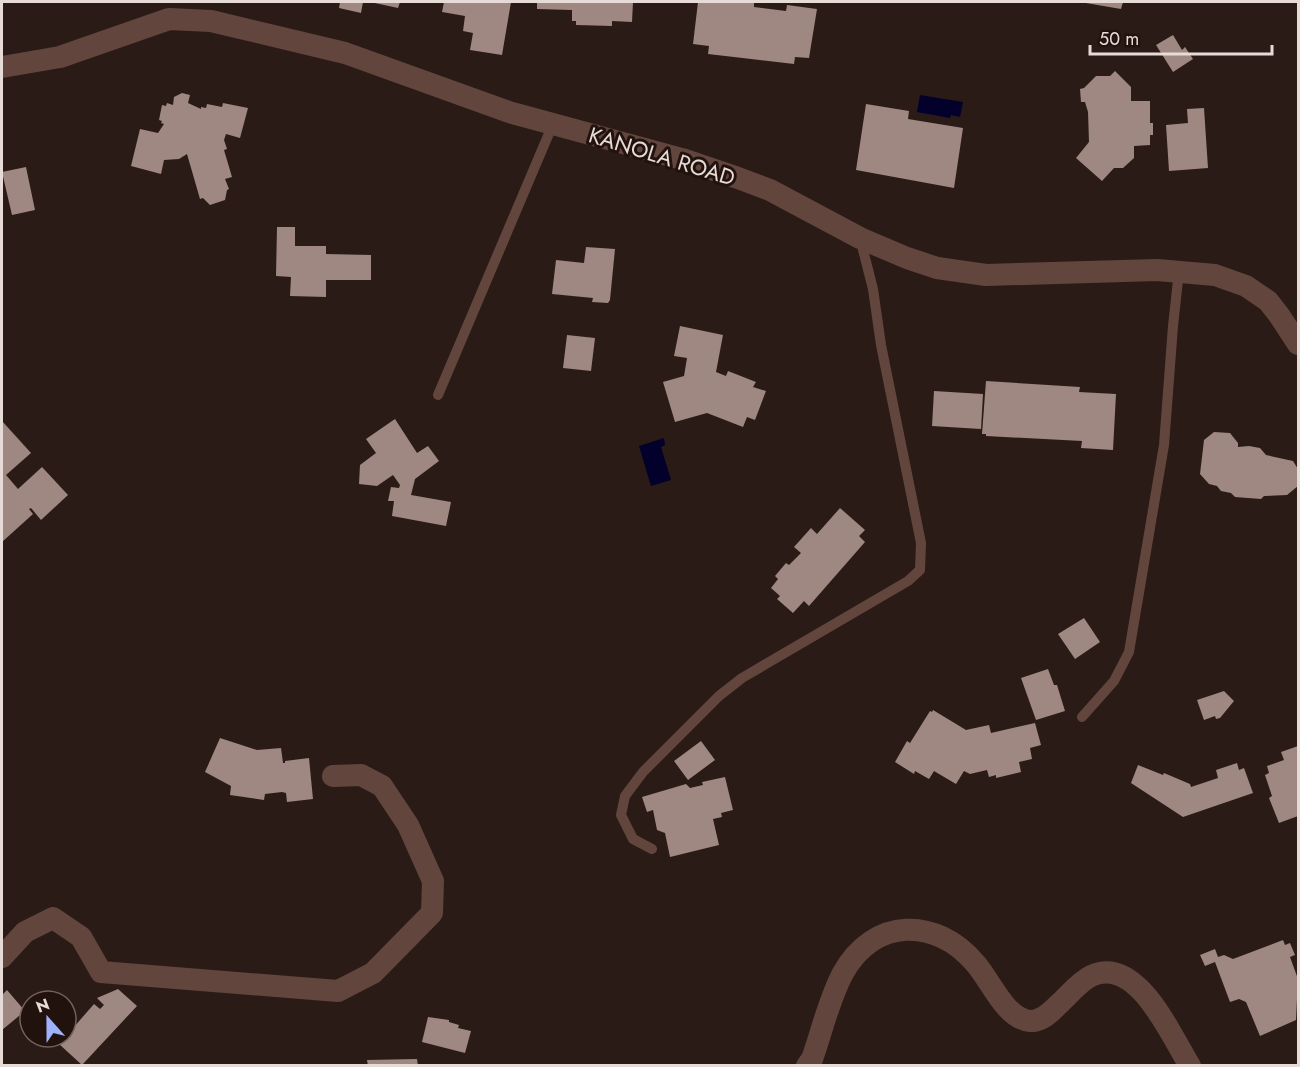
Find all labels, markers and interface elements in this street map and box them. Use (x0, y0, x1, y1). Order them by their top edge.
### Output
scale bar (1090, 18, 1272, 56)
text: 50 m (1099, 26, 1139, 52)
street label: KANOLA ROAD (585, 119, 739, 193)
north arrow (18, 989, 78, 1049)
text: N (33, 992, 53, 1018)

